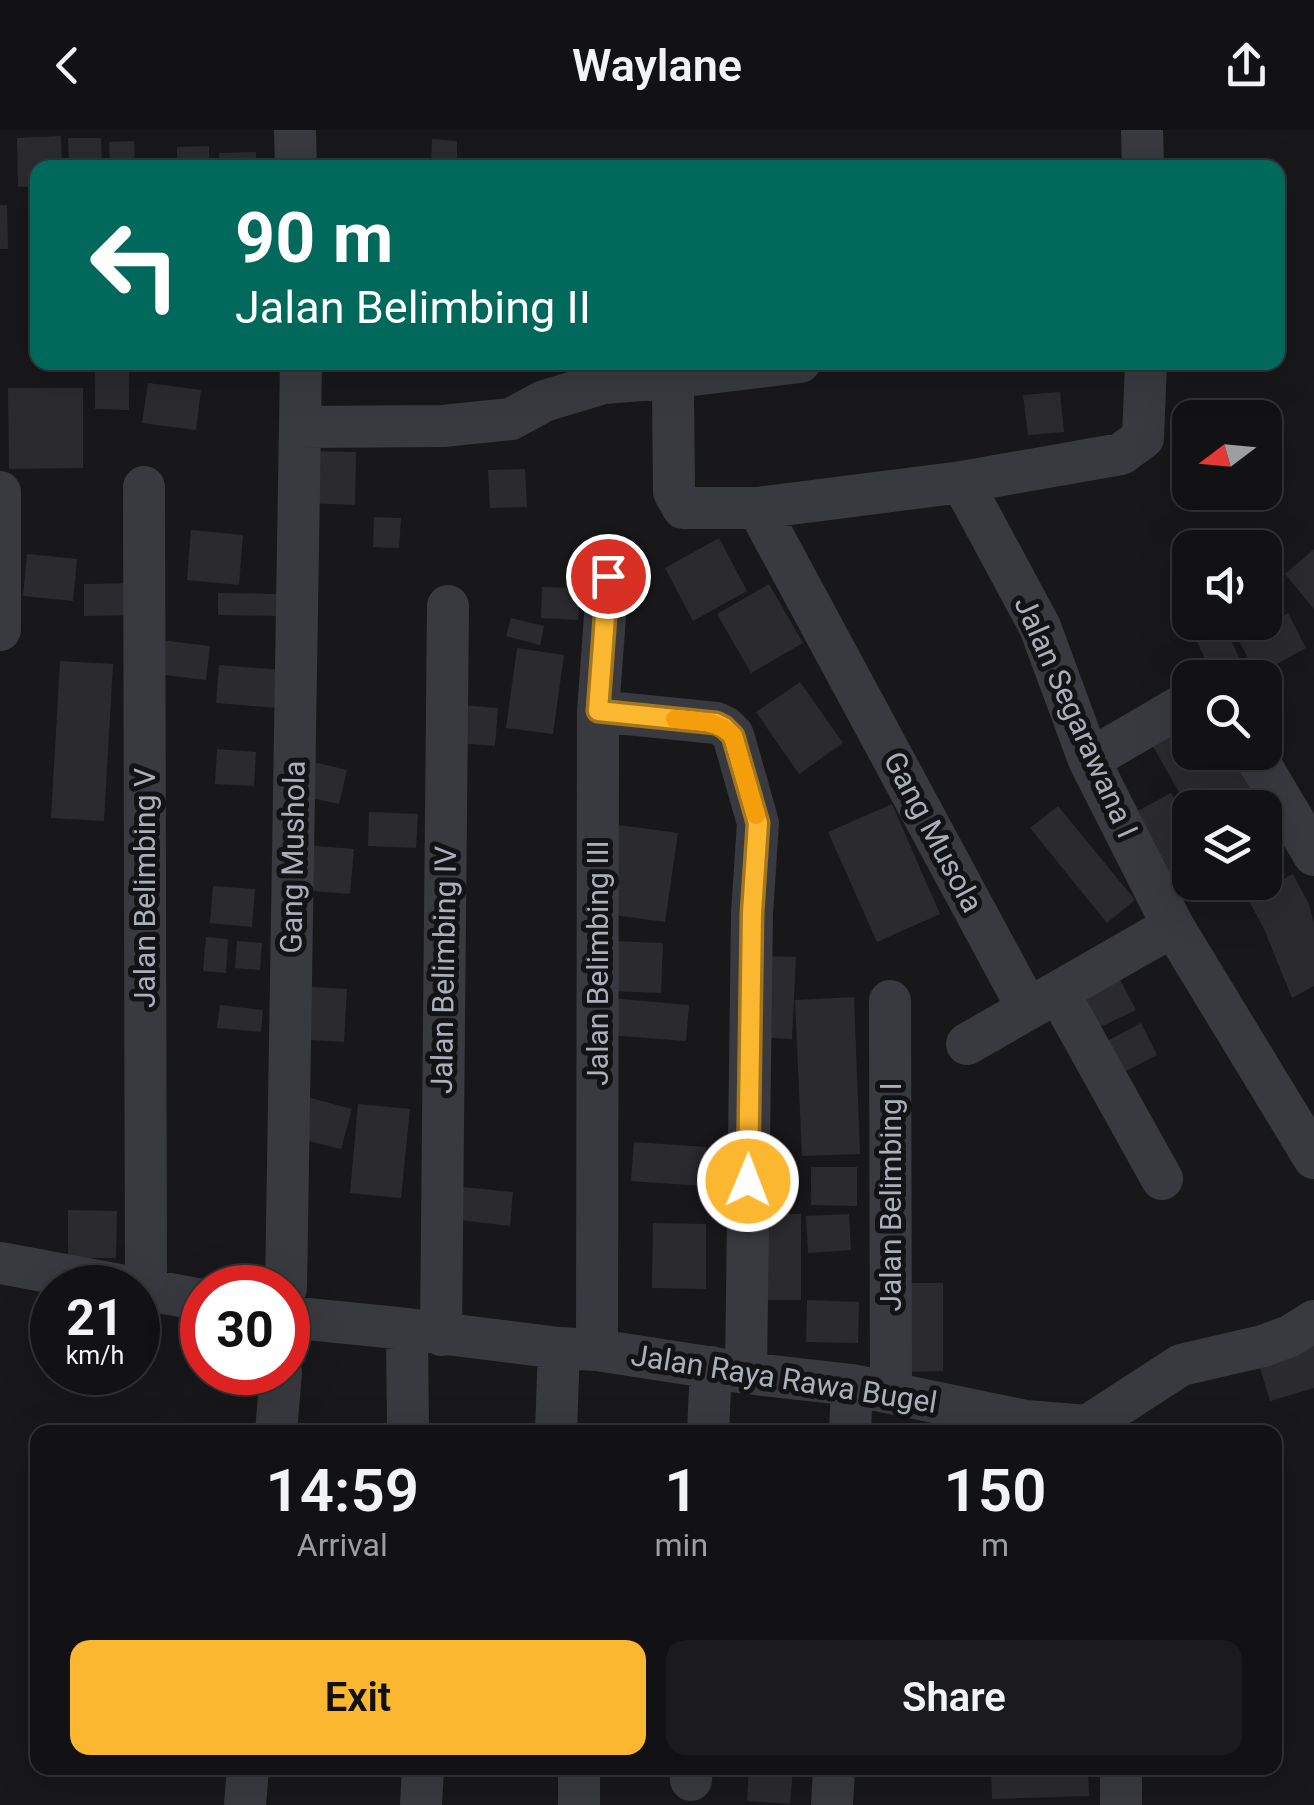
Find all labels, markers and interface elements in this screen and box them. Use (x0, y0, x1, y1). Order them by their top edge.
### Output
icon: back (40, 38, 95, 93)
icon: share (1219, 38, 1274, 93)
text: Waylane (572, 39, 742, 92)
text: 90 m (235, 197, 393, 279)
icon: left (70, 200, 200, 330)
text: Jalan Belimbing II (235, 281, 591, 334)
north arrow (1172, 400, 1282, 510)
map controls (1172, 400, 1282, 900)
button: sound (1172, 530, 1282, 640)
pin (566, 534, 651, 619)
icon: arrive (581, 549, 636, 604)
street label: Jalan Segarawana I (1007, 591, 1145, 843)
button: search (1172, 660, 1282, 770)
street label: Gang Musola (877, 746, 990, 918)
street label: Gang Mushola (273, 760, 312, 954)
street label: Jalan Belimbing V (127, 768, 162, 1008)
button: layers (1172, 790, 1282, 900)
street label: Jalan Belimbing III (580, 840, 615, 1086)
street label: Jalan Belimbing IV (424, 846, 463, 1094)
street label: Jalan Belimbing I (873, 1082, 908, 1312)
position arrow (696, 1129, 800, 1233)
speed limit sign: 30 (180, 1265, 310, 1395)
text: 21 (66, 1289, 124, 1347)
street label: Jalan Raya Rawa Bugel (629, 1337, 940, 1420)
text: km/h (66, 1341, 124, 1370)
text: 14:59 (266, 1455, 419, 1526)
text: 1 (664, 1455, 698, 1526)
text: 150 (944, 1455, 1046, 1526)
text: Arrival (297, 1526, 388, 1564)
text: min (655, 1526, 708, 1564)
text: m (981, 1526, 1009, 1564)
button: Exit (70, 1640, 646, 1755)
button: Share (666, 1640, 1242, 1755)

